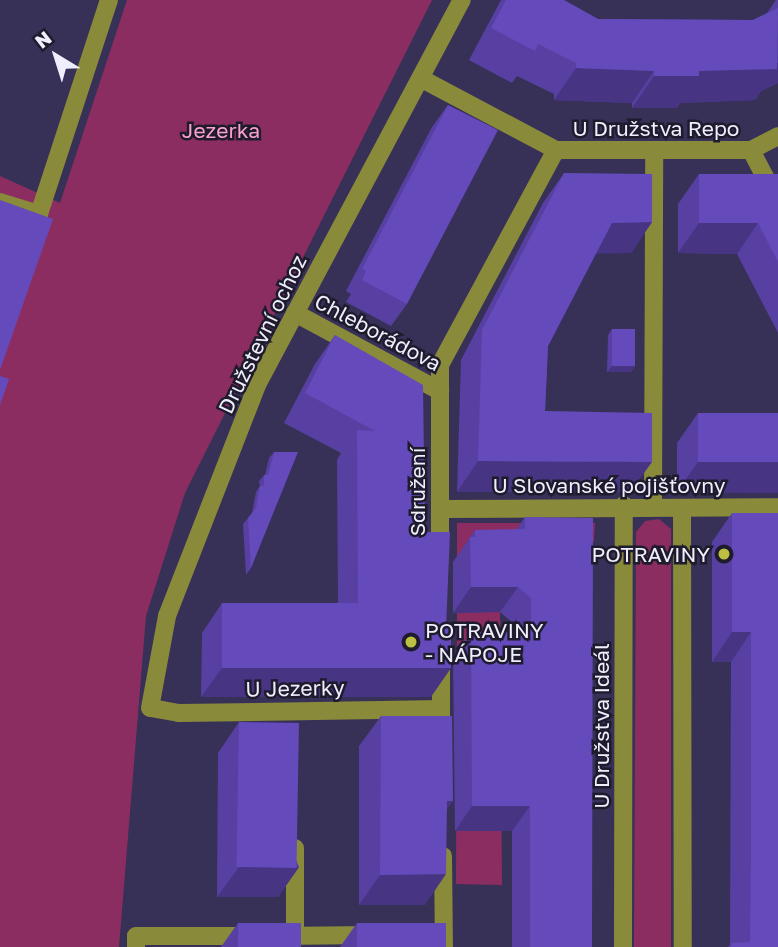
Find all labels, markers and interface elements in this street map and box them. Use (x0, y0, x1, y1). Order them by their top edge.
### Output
north arrow (21, 21, 91, 91)
text: N (30, 26, 56, 53)
street label: U Družstva Repo (573, 115, 739, 141)
park label: Jezerka (182, 117, 260, 143)
street label: Družstevní ochoz (213, 251, 311, 417)
street label: Chleborádova (311, 288, 445, 376)
street label: Sdružení (404, 448, 430, 536)
street label: U Slovanské pojišťovny (492, 472, 726, 498)
place label: POTRAVINY (592, 541, 710, 567)
marker: POTRAVINY (716, 546, 732, 562)
place label: POTRAVINY - NÁPOJE (425, 617, 543, 667)
marker: POTRAVINY - NÁPOJE (403, 634, 419, 650)
street label: U Družstva Ideál (588, 643, 614, 809)
street label: U Jezerky (245, 675, 345, 701)

